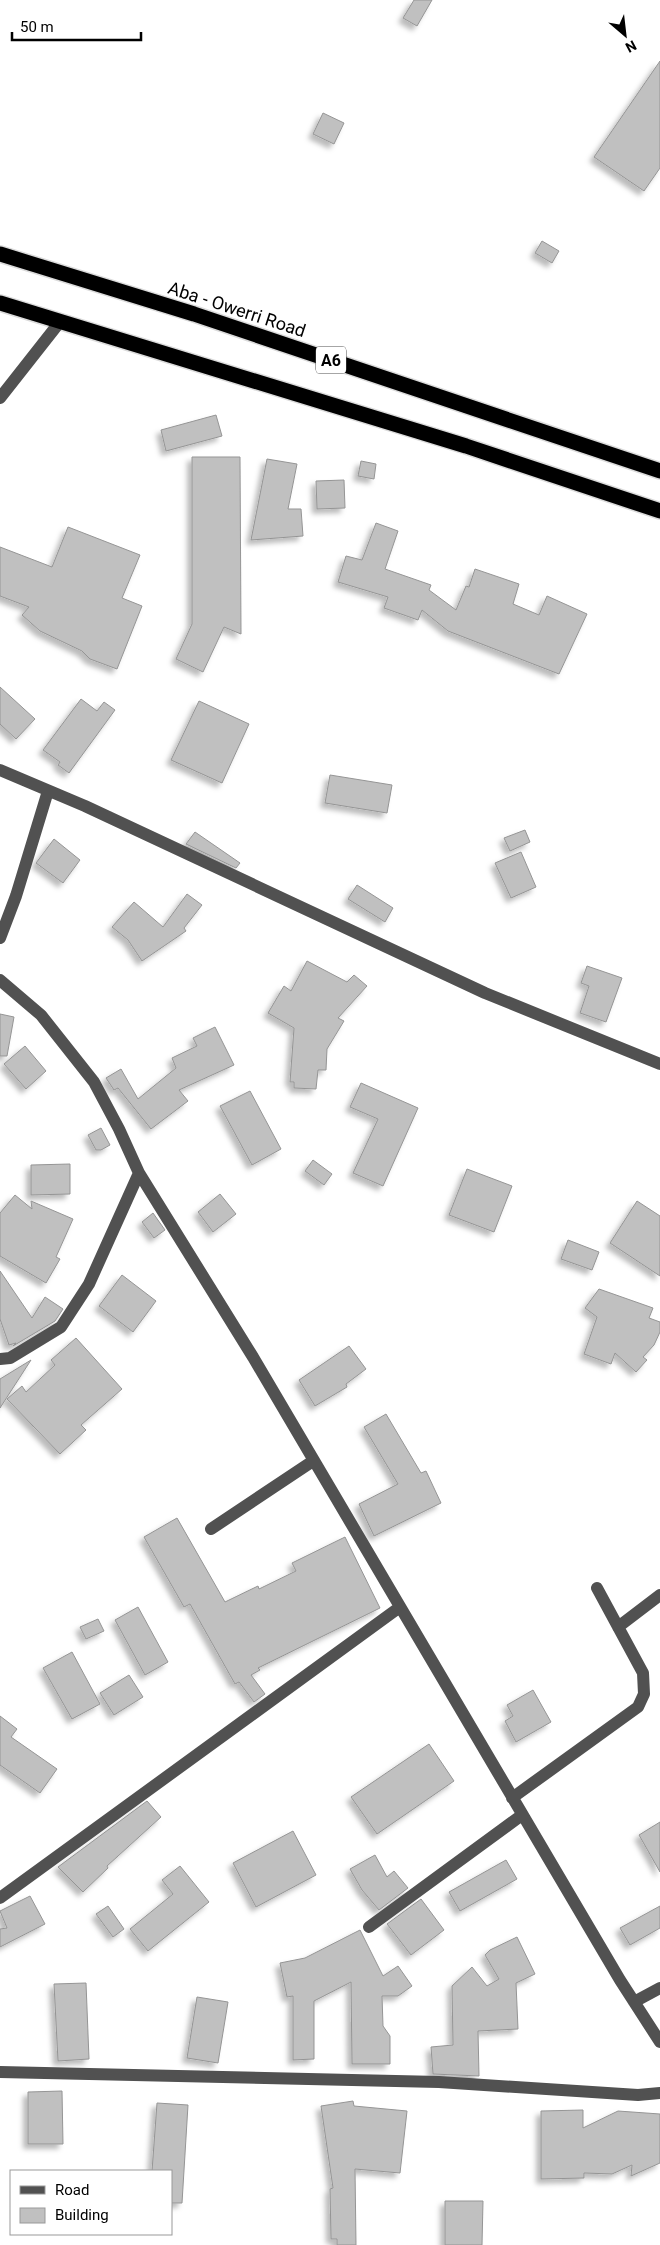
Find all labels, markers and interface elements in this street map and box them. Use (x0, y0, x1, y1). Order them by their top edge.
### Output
scale bar (12, 10, 141, 42)
north arrow (600, 10, 650, 60)
text: 50 m (20, 18, 54, 36)
text: N (623, 37, 639, 56)
street label: Aba - Owerri Road (166, 277, 308, 341)
road number: A6 (316, 346, 346, 374)
legend (10, 2170, 172, 2235)
text: Road (55, 2181, 89, 2199)
text: Building (55, 2206, 109, 2224)

